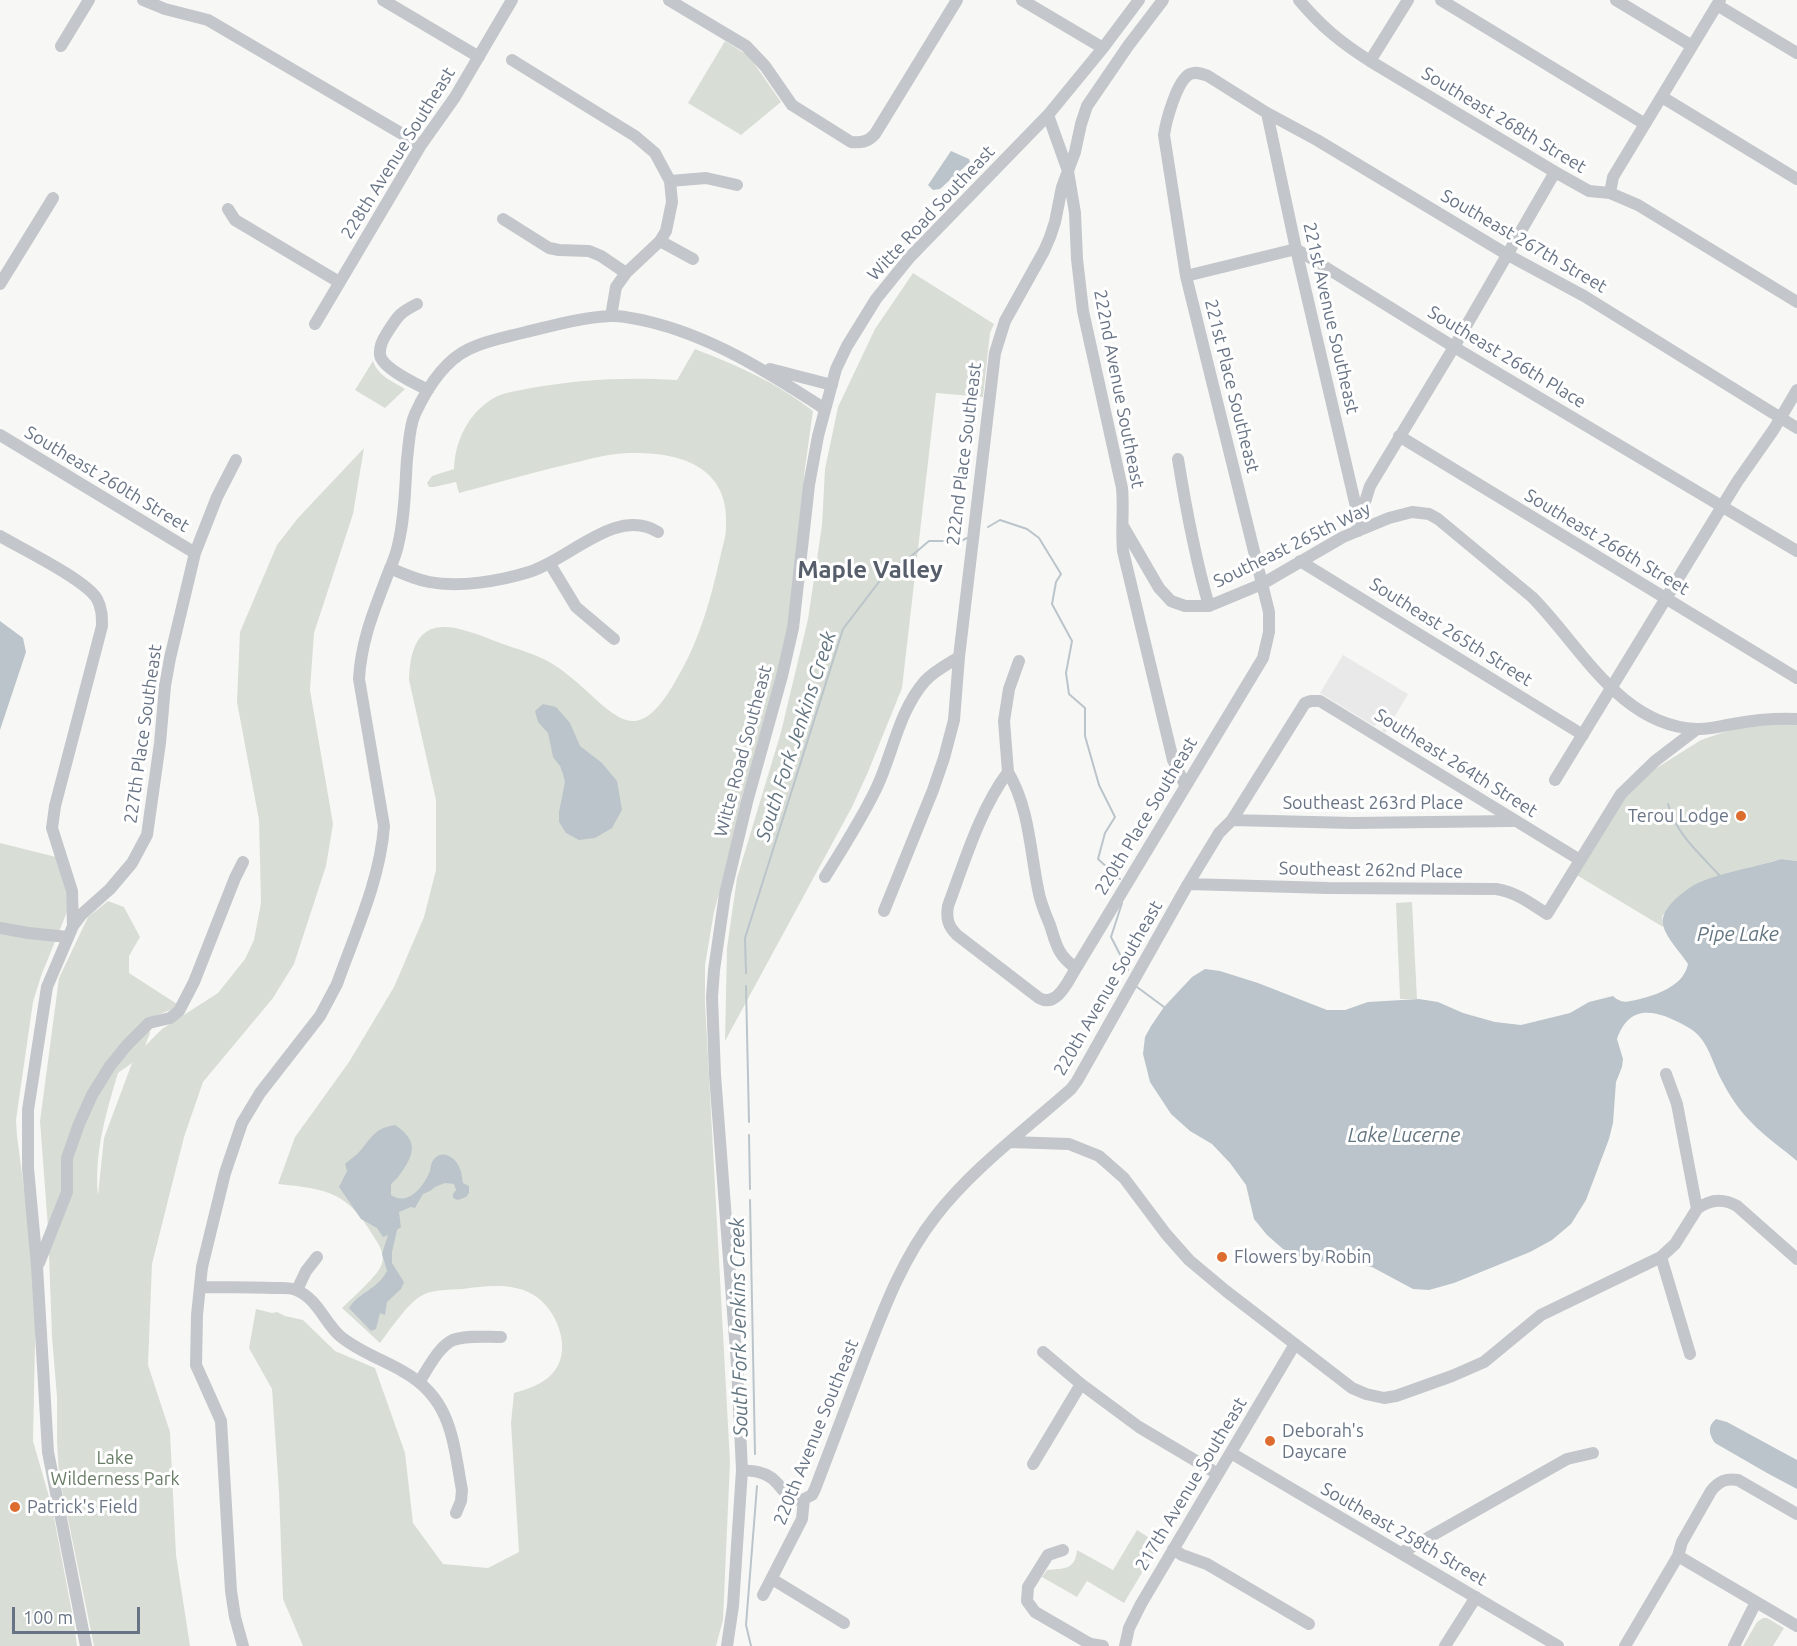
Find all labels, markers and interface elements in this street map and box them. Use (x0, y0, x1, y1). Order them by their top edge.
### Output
street label: Southeast 268th Street (1418, 62, 1590, 178)
street label: 228th Avenue Southeast (336, 63, 460, 243)
street label: Witte Road Southeast (863, 141, 999, 285)
street label: Southeast 267th Street (1437, 185, 1611, 297)
street label: 221st Avenue Southeast (1298, 220, 1364, 416)
street label: 222nd Avenue Southeast (1089, 288, 1149, 490)
street label: 221st Place Southeast (1200, 297, 1264, 475)
street label: Southeast 266th Place (1424, 301, 1590, 413)
street label: 222nd Place Southeast (942, 361, 986, 547)
street label: Southeast 260th Street (21, 421, 193, 537)
street label: Southeast 266th Street (1521, 484, 1693, 600)
street label: Southeast 265th Way (1210, 498, 1374, 592)
district label: Maple Valley (797, 556, 943, 584)
street label: Southeast 265th Street (1366, 573, 1536, 691)
water label: South Fork Jenkins Creek (751, 628, 841, 844)
street label: 227th Place Southeast (120, 643, 166, 825)
street label: Witte Road Southeast (710, 663, 776, 839)
street label: Southeast 264th Street (1371, 704, 1541, 822)
street label: 220th Place Southeast (1090, 733, 1202, 899)
street label: Southeast 263rd Place (1283, 792, 1463, 814)
place label: Terou Lodge (1628, 805, 1729, 827)
marker: Terou Lodge (1734, 809, 1748, 823)
street label: Southeast 262nd Place (1279, 858, 1463, 882)
street label: 220th Avenue Southeast (1049, 897, 1167, 1079)
water label: Pipe Lake (1697, 922, 1779, 946)
water label: Lake Lucerne (1348, 1123, 1460, 1147)
water label: South Fork Jenkins Creek (725, 1217, 753, 1437)
place label: Flowers by Robin (1234, 1246, 1372, 1268)
marker: Flowers by Robin (1215, 1250, 1229, 1264)
street label: 220th Avenue Southeast (769, 1336, 863, 1528)
street label: 217th Avenue Southeast (1131, 1393, 1251, 1575)
place label: Deborah's Daycare (1282, 1420, 1364, 1462)
marker: Deborah's Daycare (1263, 1434, 1277, 1448)
park label: Lake Wilderness Park (50, 1447, 180, 1490)
street label: Southeast 258th Street (1317, 1478, 1491, 1590)
place label: Patrick's Field (27, 1496, 138, 1518)
marker: Patrick's Field (8, 1500, 22, 1514)
scale bar (15, 1595, 142, 1633)
text: 100 m (23, 1607, 73, 1627)

